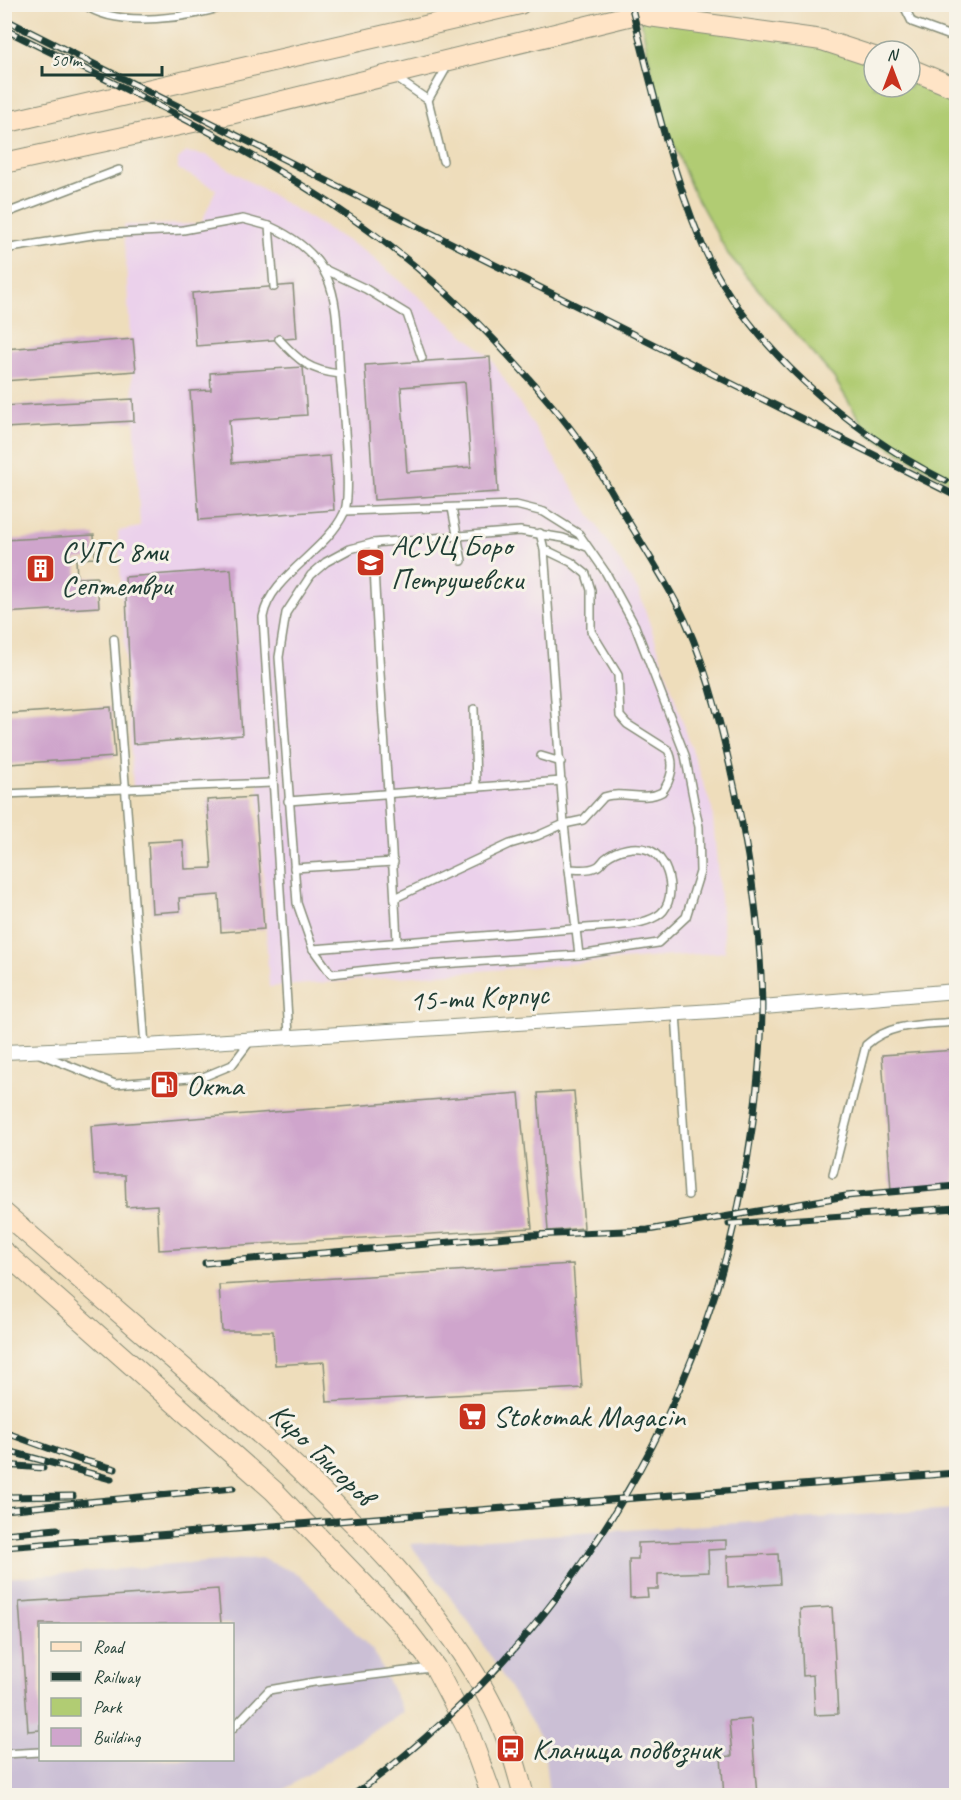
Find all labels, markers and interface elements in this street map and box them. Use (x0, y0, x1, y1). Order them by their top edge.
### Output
scale bar (42, 39, 162, 77)
north arrow (862, 39, 922, 99)
text: N (887, 45, 900, 65)
text: 50 m (51, 49, 84, 71)
place label: АСУЦ Боро Петрушевски (391, 526, 525, 598)
place label: СУГС 8ми Септември (61, 532, 174, 604)
school or university icon: АСУЦ Боро Петрушевски (354, 546, 386, 578)
building icon: СУГС 8ми Септември (24, 552, 56, 584)
street label: 15-ти Корпус (408, 974, 551, 1020)
place label: Окта (186, 1066, 245, 1104)
fuel station icon: Окта (149, 1069, 181, 1101)
street label: Киро Глигоров (261, 1395, 386, 1517)
place label: Stokomak Magacin (493, 1397, 687, 1435)
supermarket icon: Stokomak Magacin (456, 1400, 488, 1432)
legend (39, 1623, 234, 1761)
text: Road (93, 1636, 126, 1658)
text: Railway (93, 1666, 141, 1688)
text: Park (93, 1696, 123, 1718)
text: Building (93, 1726, 142, 1748)
place label: Кланица подвозник (532, 1730, 723, 1768)
bus stop icon: Кланица подвозник (495, 1733, 527, 1765)

